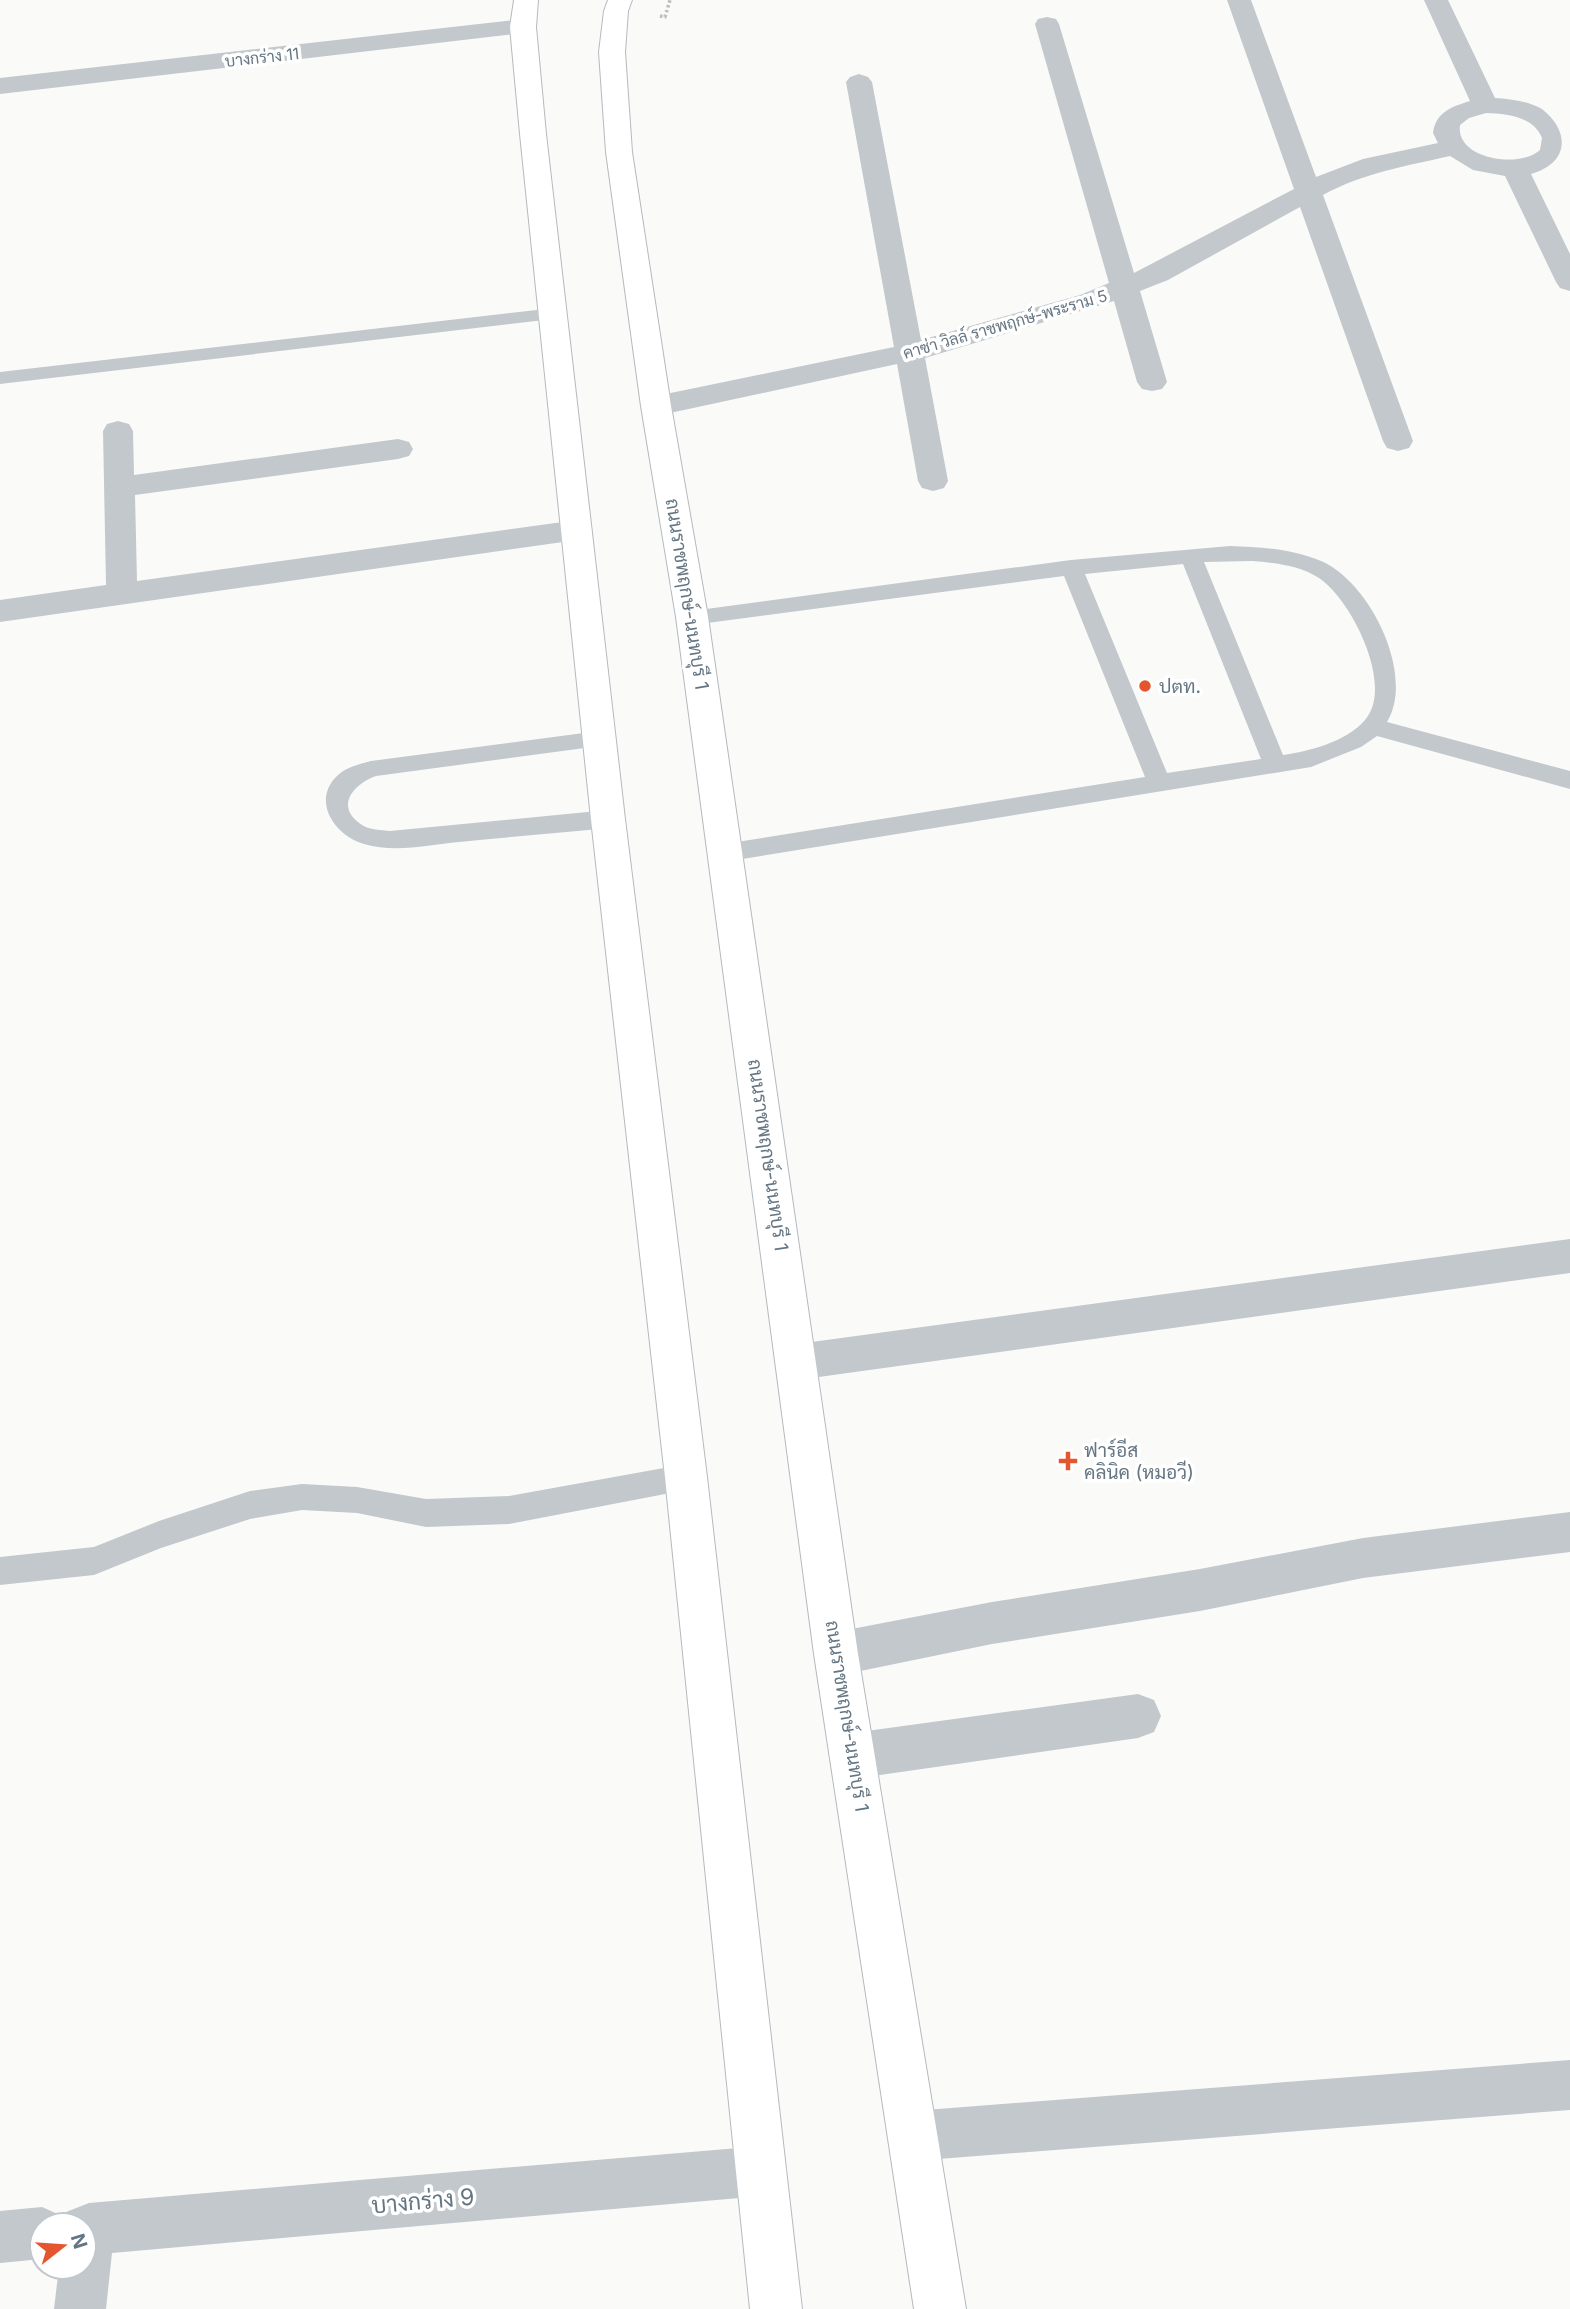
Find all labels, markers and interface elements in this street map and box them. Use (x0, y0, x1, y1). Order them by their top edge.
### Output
street label: บางกร่าง 11 (224, 43, 300, 71)
street label: คาซ่า วิลล์ ราชพฤกษ์-พระราม 5 (900, 283, 1109, 363)
street label: ถนนราชพฤกษ์-นนทบุรี 1 (660, 496, 714, 692)
place label: ปตท. (1159, 675, 1201, 698)
marker: ปตท. (1137, 678, 1153, 694)
street label: ถนนราชพฤกษ์-นนทบุรี 1 (742, 1057, 794, 1253)
place label: ฟาร์อีส คลินิค (หมอวี) (1084, 1438, 1194, 1484)
marker: ฟาร์อีส คลินิค (หมอวี) (1058, 1451, 1078, 1471)
street label: ถนนราชพฤกษ์-นนทบุรี 1 (820, 1618, 874, 1814)
street label: บางกร่าง 9 (370, 2183, 476, 2219)
north arrow (28, 2211, 98, 2281)
text: N (66, 2231, 92, 2251)

